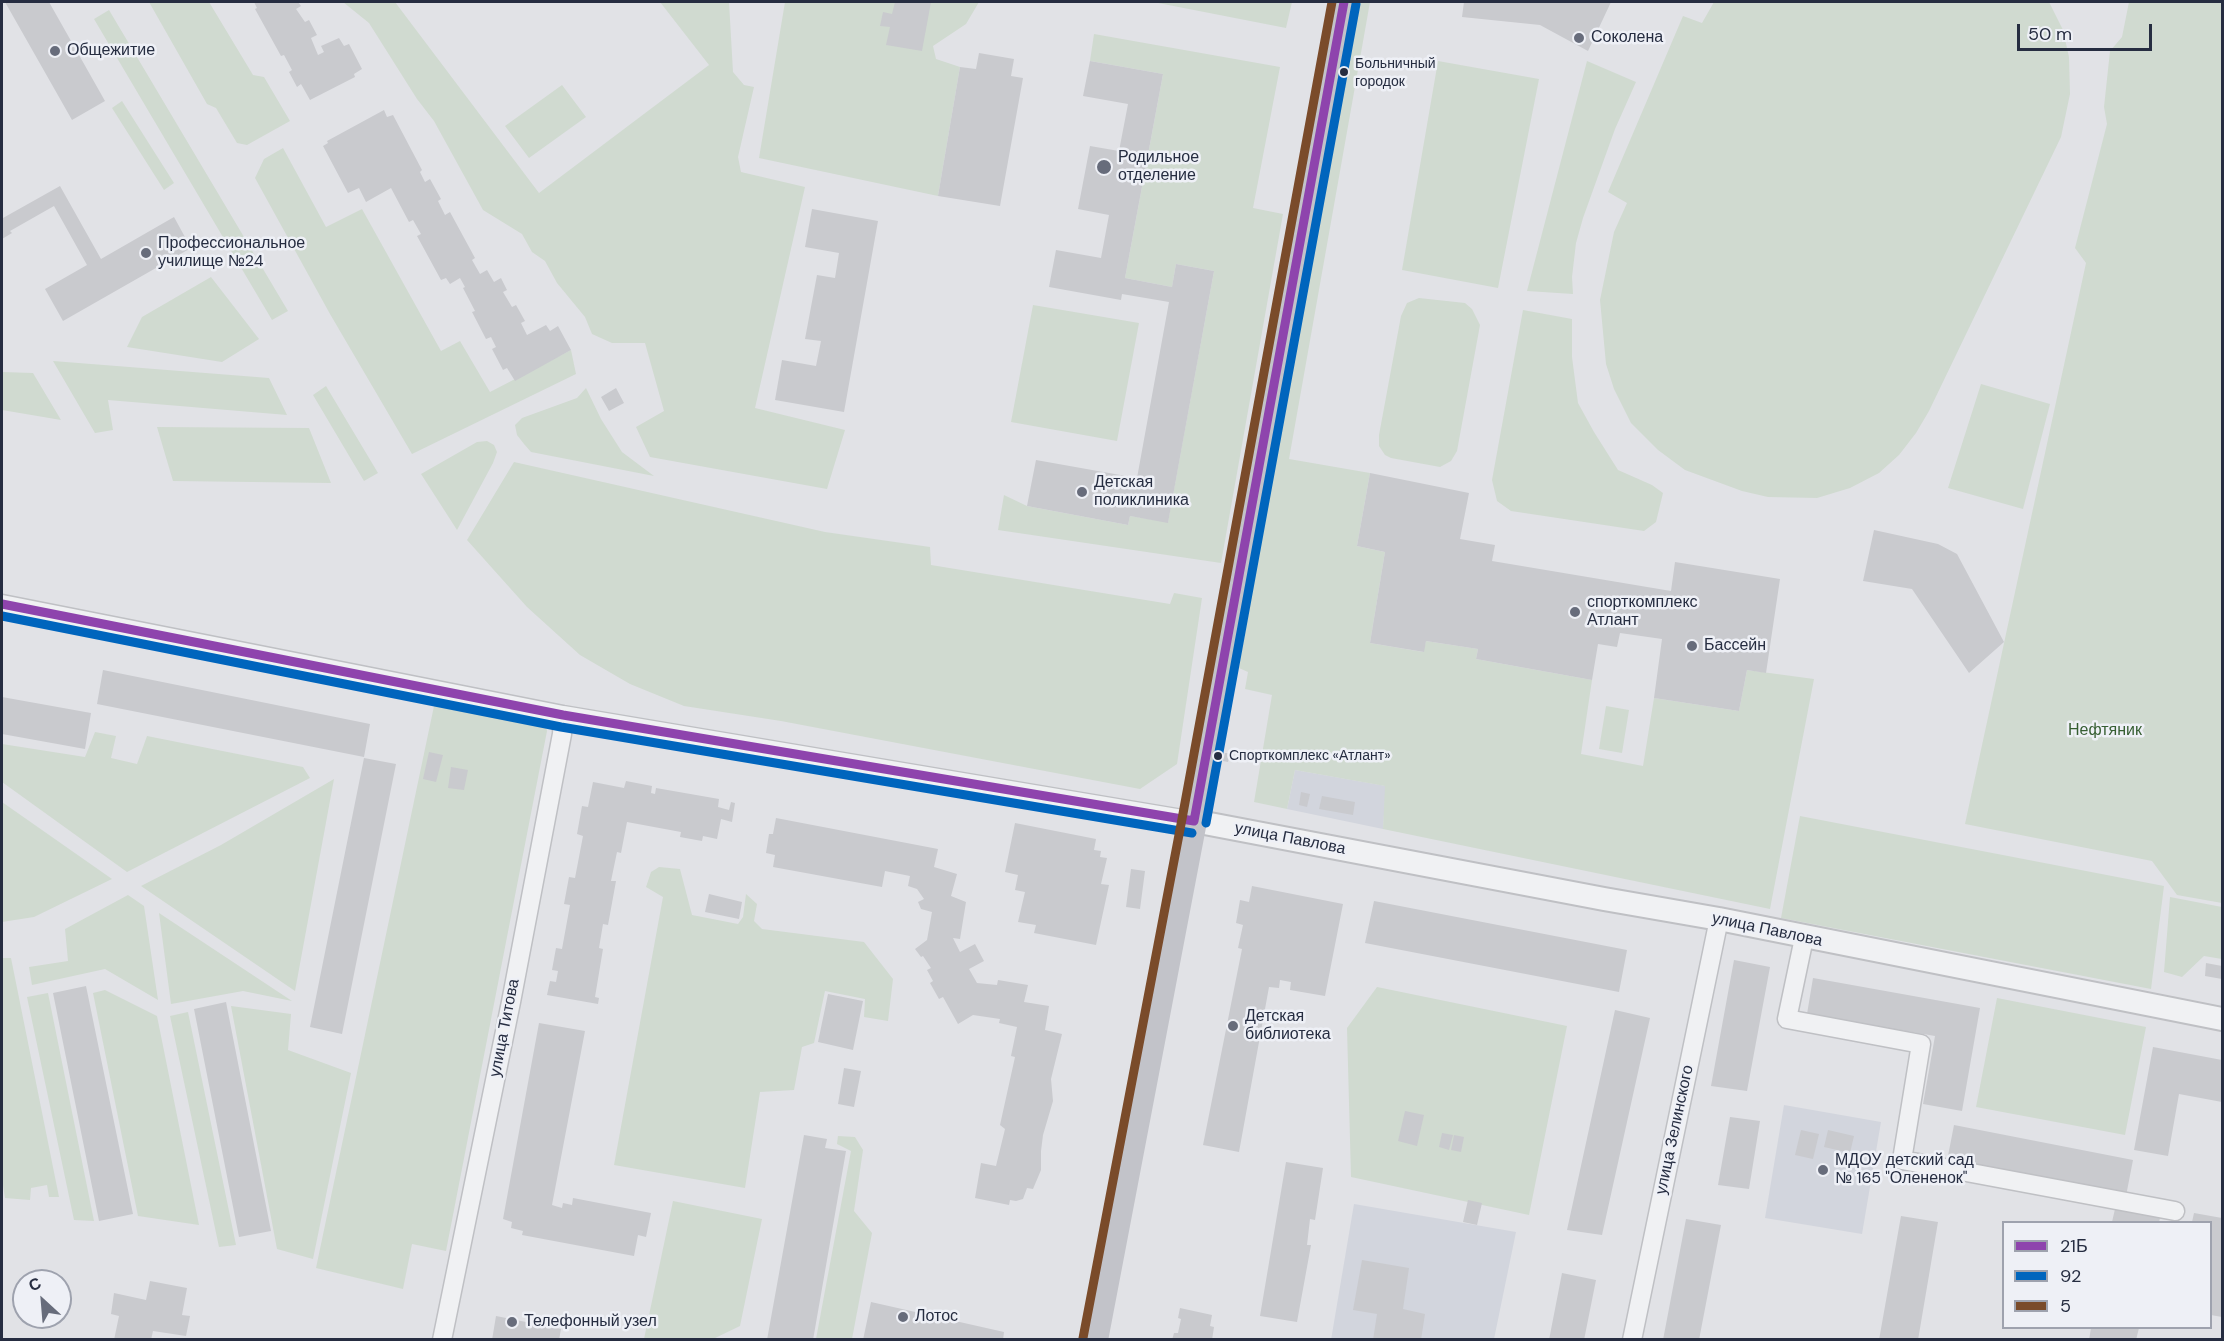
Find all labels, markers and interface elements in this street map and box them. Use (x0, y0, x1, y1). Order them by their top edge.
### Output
scale bar (2020, 12, 2155, 50)
text: 50 m (2028, 22, 2072, 46)
place label: Соколена (1591, 28, 1663, 48)
marker: Соколена (1572, 31, 1586, 45)
place label: Общежитие (67, 41, 155, 61)
marker: Общежитие (48, 44, 62, 58)
place label: Больничный городок (1355, 56, 1436, 88)
marker: Больничный городок (1338, 66, 1350, 78)
place label: Родильное отделение (1118, 148, 1199, 186)
marker: Родильное отделение (1095, 158, 1113, 176)
place label: Профессиональное училище №24 (158, 234, 305, 272)
marker: Профессиональное училище №24 (139, 246, 153, 260)
place label: Детская поликлиника (1094, 473, 1189, 511)
marker: Детская поликлиника (1075, 485, 1089, 499)
place label: спорткомплекс Атлант (1587, 593, 1698, 631)
marker: спорткомплекс Атлант (1568, 605, 1582, 619)
place label: Бассейн (1704, 636, 1766, 656)
marker: Бассейн (1685, 639, 1699, 653)
park label: Нефтяник (2068, 721, 2142, 741)
place label: Спорткомплекс «Атлант» (1229, 748, 1390, 764)
marker: Спорткомплекс «Атлант» (1212, 750, 1224, 762)
street label: улица Павлова (1233, 819, 1347, 859)
street label: улица Павлова (1710, 909, 1824, 951)
street label: улица Титова (486, 977, 524, 1079)
place label: Детская библиотека (1245, 1007, 1331, 1045)
marker: Детская библиотека (1226, 1019, 1240, 1033)
street label: улица Зелинского (1652, 1064, 1698, 1196)
place label: МДОУ детский сад № 165 "Олененок" (1835, 1151, 1974, 1189)
marker: МДОУ детский сад № 165 "Олененок" (1816, 1163, 1830, 1177)
legend (2002, 1221, 2212, 1329)
text: 21Б (2060, 1234, 2088, 1258)
text: 92 (2060, 1264, 2081, 1288)
north arrow (12, 1269, 72, 1329)
text: С (25, 1272, 45, 1296)
text: 5 (2060, 1294, 2071, 1318)
place label: Лотос (915, 1307, 958, 1327)
marker: Лотос (896, 1310, 910, 1324)
place label: Телефонный узел (524, 1312, 657, 1332)
marker: Телефонный узел (505, 1315, 519, 1329)

